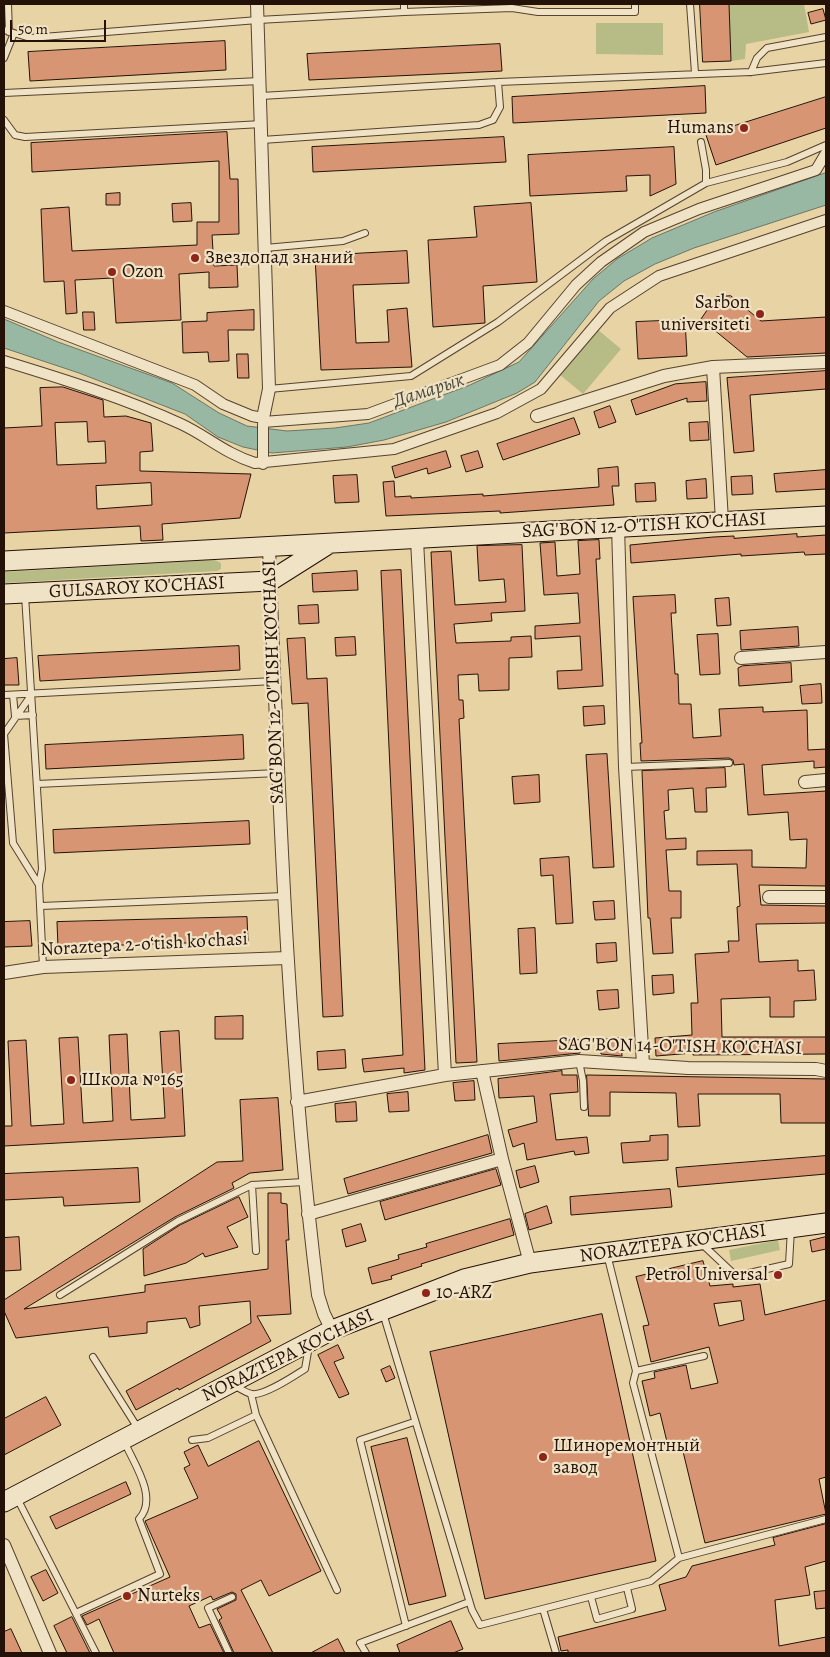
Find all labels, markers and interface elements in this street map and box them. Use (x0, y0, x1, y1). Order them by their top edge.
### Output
scale bar (12, 10, 109, 42)
text: 50 m (18, 19, 48, 39)
place label: Humans (667, 117, 734, 139)
marker: Humans (738, 122, 750, 134)
place label: Звездопад знаний (205, 247, 354, 269)
marker: Звездопад знаний (189, 252, 201, 264)
place label: Ozon (122, 261, 164, 283)
marker: Ozon (106, 266, 118, 278)
place label: Sarbon universiteti (661, 292, 750, 336)
marker: Sarbon universiteti (754, 308, 766, 320)
water label: Дамарык (390, 368, 468, 414)
street label: SAG'BON 12-O'TISH KO'CHASI (521, 508, 767, 544)
street label: SAG'BON 12-O'TISH KO'CHASI (258, 559, 290, 805)
street label: GULSAROY KO'CHASI (48, 572, 226, 604)
street label: Noraztepa 2-oʻtish ko'chasi (40, 928, 248, 962)
street label: SAG'BON 14-O'TISH KO'CHASI (558, 1033, 802, 1061)
place label: Школа №165 (81, 1069, 184, 1091)
marker: Школа №165 (65, 1074, 77, 1086)
street label: NORAZTEPA KO'CHASI (578, 1220, 768, 1268)
place label: Petrol Universal (645, 1264, 768, 1286)
marker: Petrol Universal (772, 1269, 784, 1281)
place label: 10-ARZ (436, 1282, 492, 1304)
marker: 10-ARZ (420, 1287, 432, 1299)
street label: NORAZTEPA KO'CHASI (198, 1304, 378, 1408)
place label: Шиноремонтный завод (553, 1435, 700, 1479)
marker: Шиноремонтный завод (537, 1451, 549, 1463)
place label: Nurteks (137, 1585, 200, 1607)
marker: Nurteks (121, 1590, 133, 1602)

